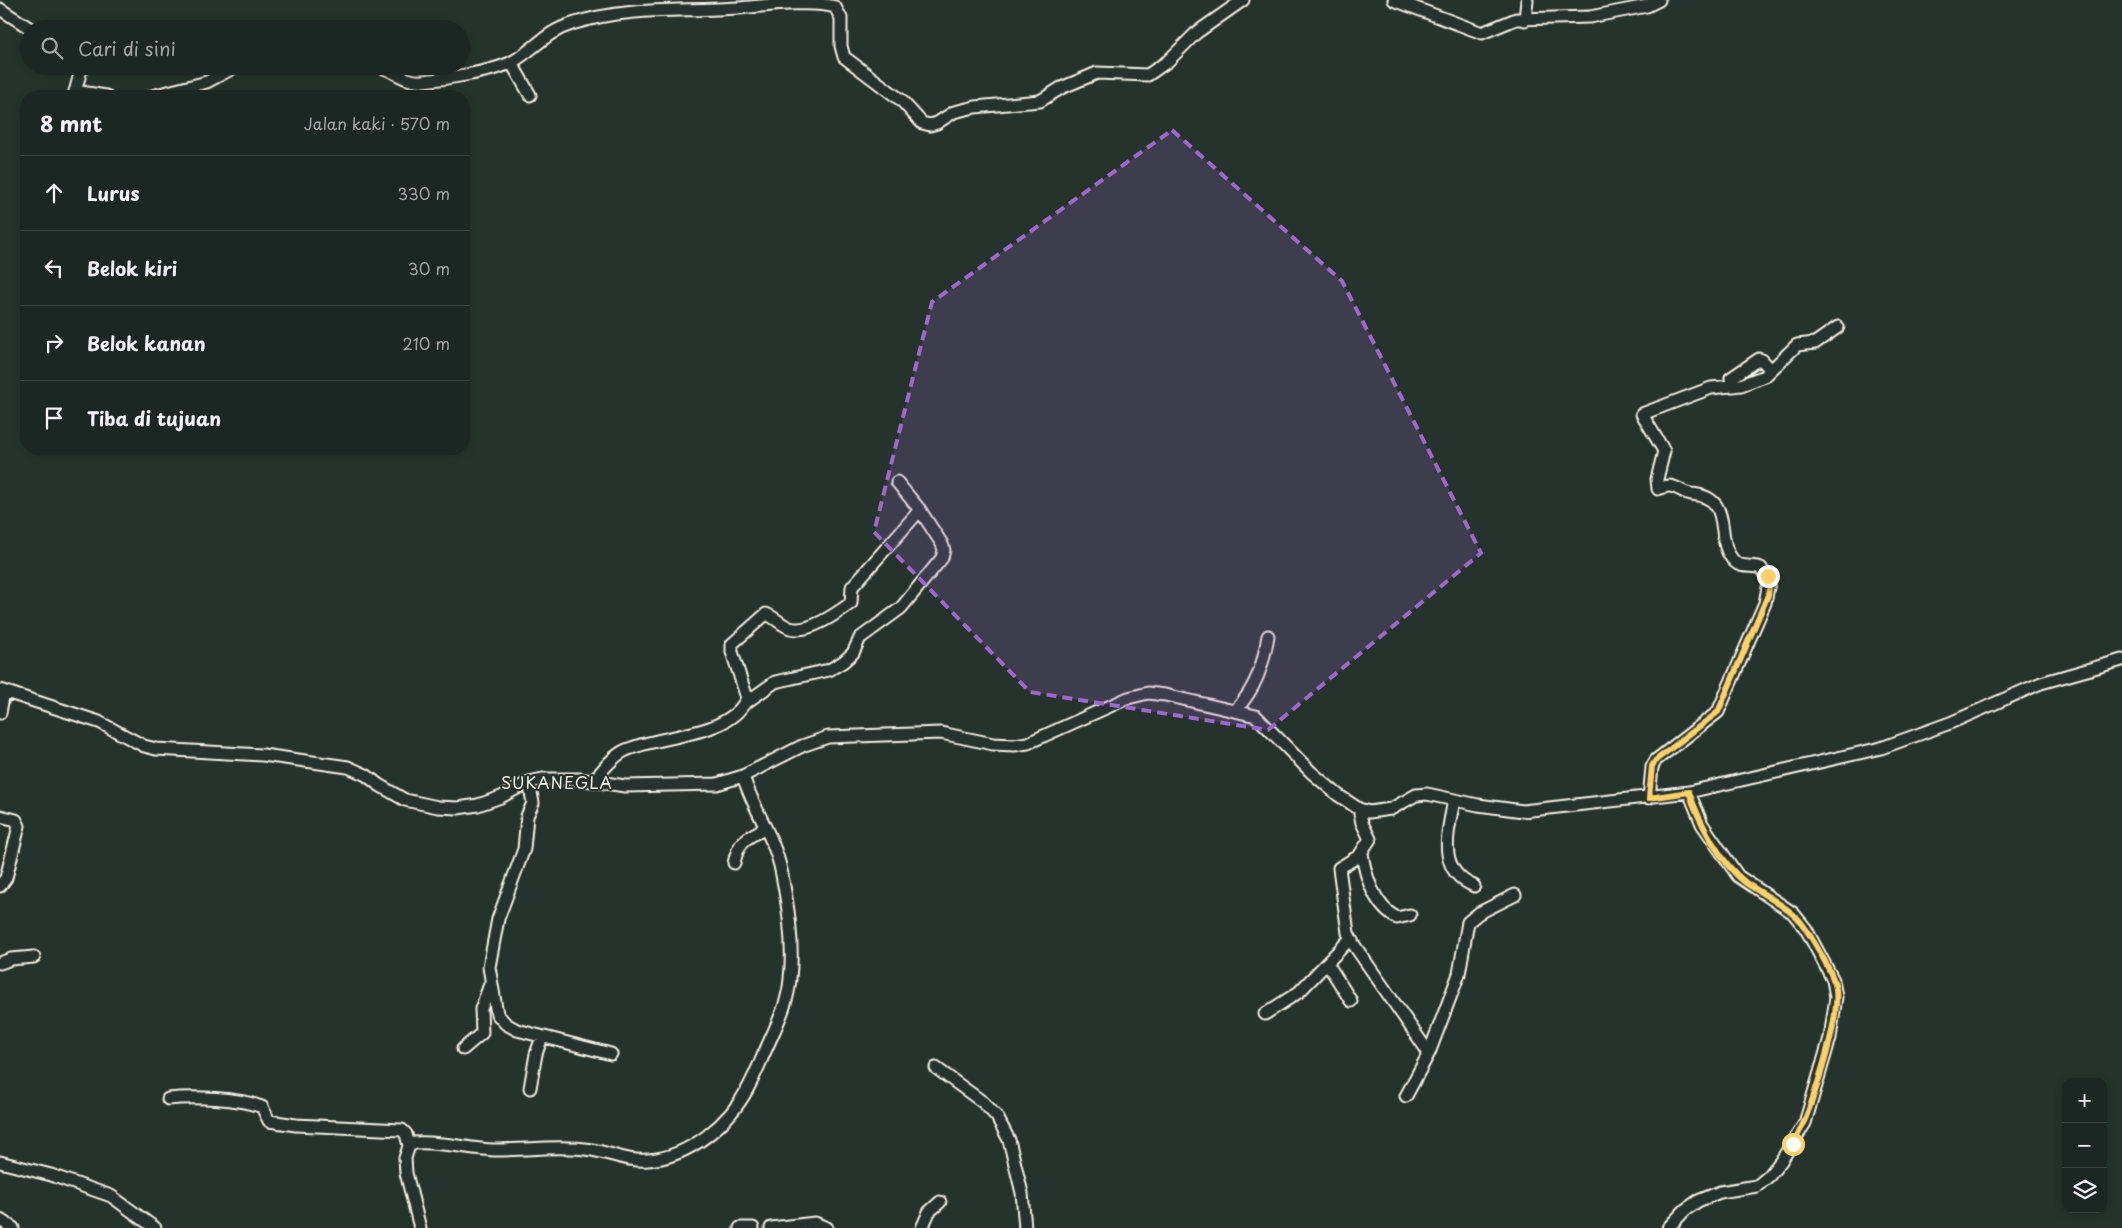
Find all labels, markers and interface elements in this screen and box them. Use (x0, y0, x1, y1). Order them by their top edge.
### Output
search box (20, 20, 470, 75)
icon: search (38, 34, 66, 62)
text: Cari di sini (78, 34, 176, 62)
text: 8 mnt (40, 107, 103, 139)
text: Jalan kaki · 570 m (304, 111, 450, 135)
icon: ahead (40, 179, 68, 207)
text: Lurus (87, 179, 140, 207)
text: 330 m (397, 181, 450, 205)
icon: left (40, 254, 68, 282)
text: Belok kiri (87, 254, 177, 282)
text: 30 m (408, 256, 450, 280)
icon: right (40, 329, 68, 357)
text: Belok kanan (87, 329, 206, 357)
text: 210 m (402, 331, 450, 355)
icon: arrive (40, 404, 68, 432)
text: Tiba di tujuan (87, 404, 221, 432)
route end (1757, 565, 1780, 588)
district label: SUKANEGLA (501, 770, 613, 794)
map controls (2062, 1078, 2107, 1213)
button: + (2062, 1078, 2107, 1123)
button: − (2062, 1123, 2107, 1168)
route start (1782, 1133, 1805, 1156)
button: layers (2062, 1168, 2107, 1213)

